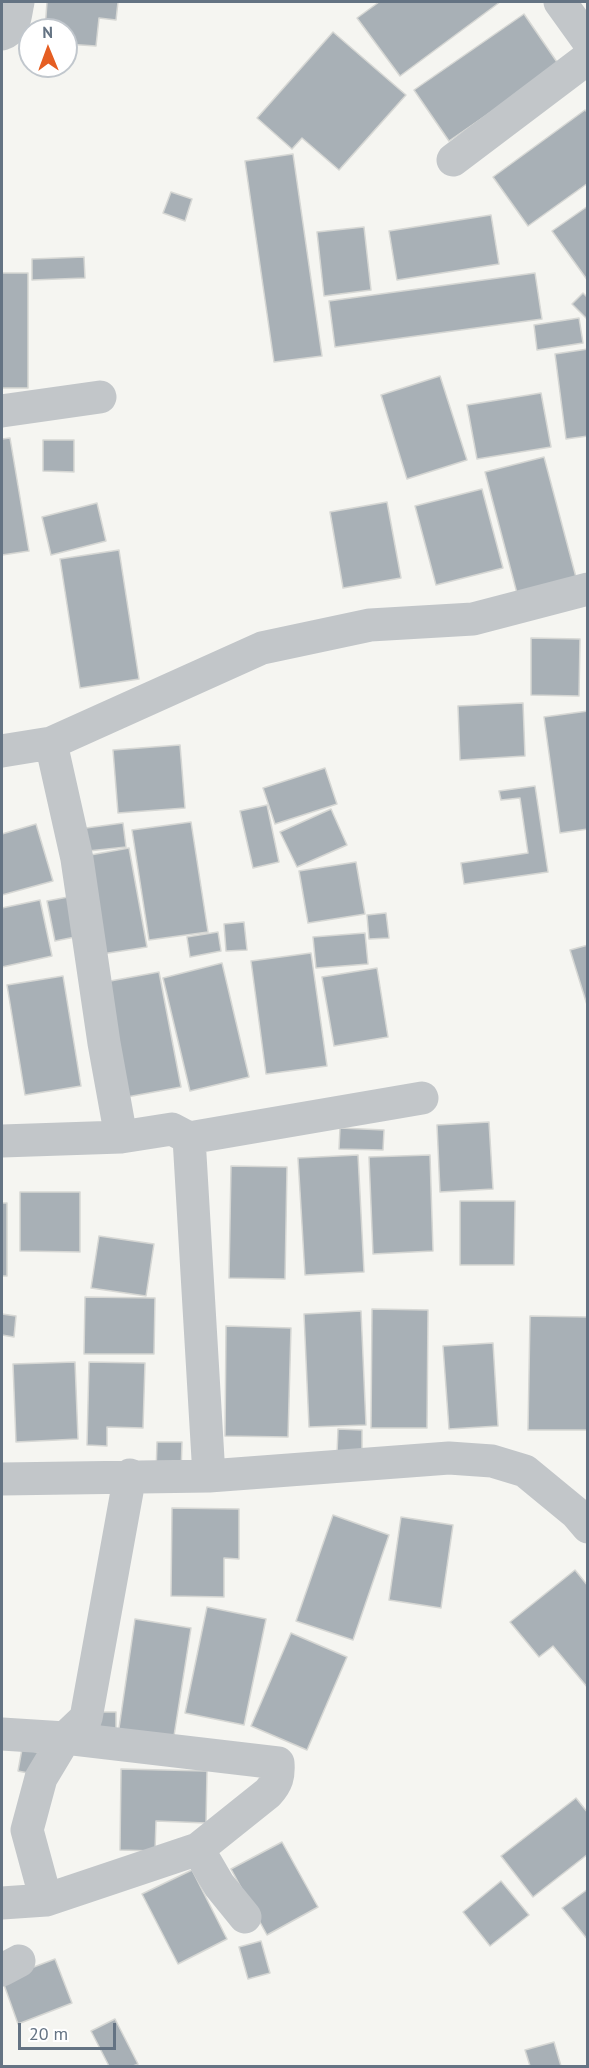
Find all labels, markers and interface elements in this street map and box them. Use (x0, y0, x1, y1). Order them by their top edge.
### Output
north arrow (18, 18, 78, 78)
text: N (42, 22, 53, 42)
scale bar (21, 2011, 118, 2049)
text: 20 m (29, 2022, 68, 2045)

